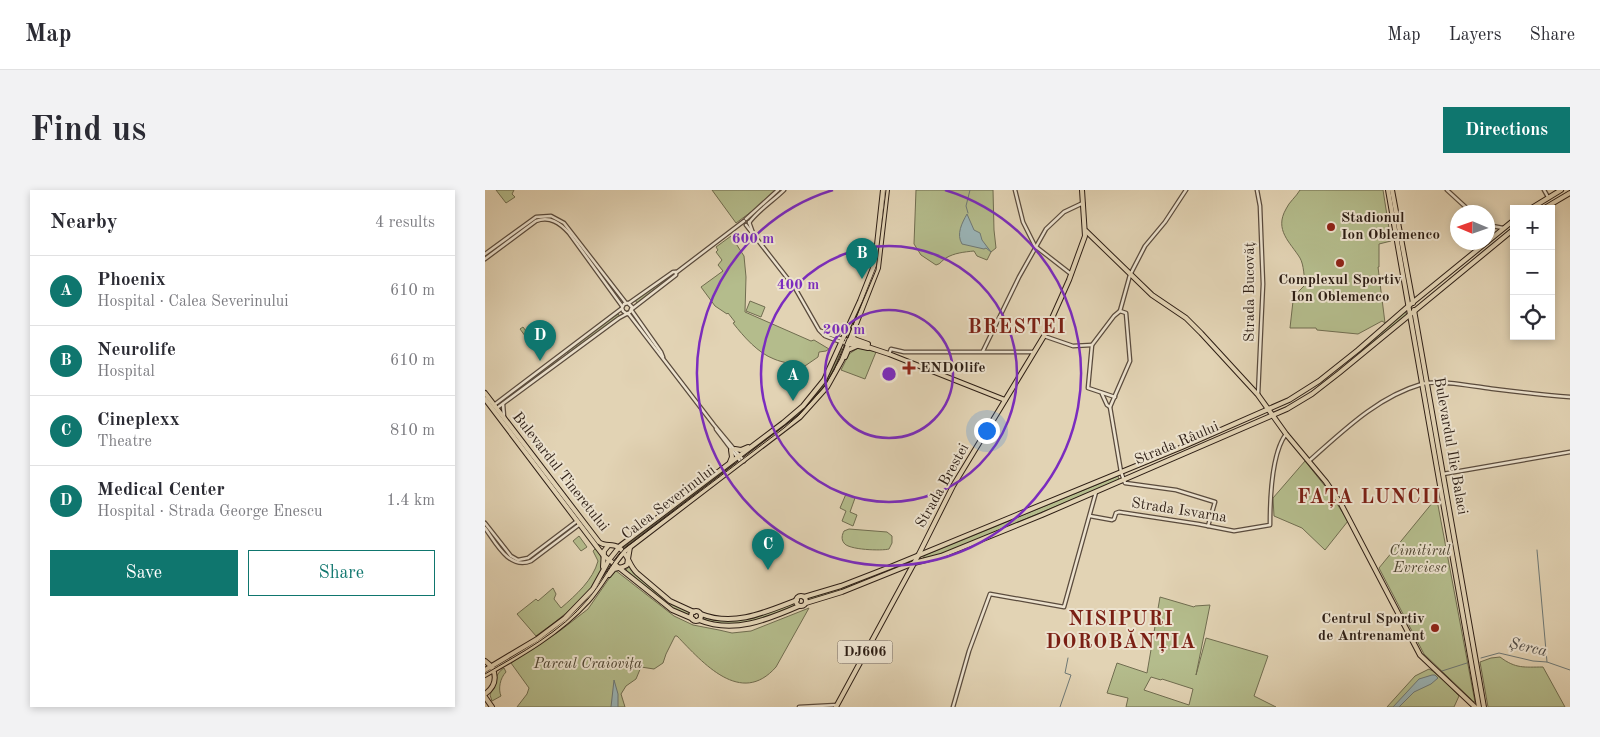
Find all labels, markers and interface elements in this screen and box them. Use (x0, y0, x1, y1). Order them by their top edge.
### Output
text: Map (25, 23, 72, 47)
text: Map (1387, 26, 1421, 44)
text: Layers (1449, 26, 1501, 44)
text: Share (1529, 26, 1575, 44)
button: Directions (1443, 107, 1570, 153)
text: Find us (30, 113, 146, 148)
north arrow (1450, 205, 1495, 250)
map controls (1510, 205, 1555, 340)
button: + (1510, 205, 1555, 250)
place label: Stadionul Ion Oblemenco (1341, 211, 1440, 243)
text: Nearby (50, 212, 118, 233)
text: 4 results (375, 215, 435, 231)
marker: Stadionul Ion Oblemenco (1325, 221, 1337, 233)
text: 600 m (732, 232, 774, 247)
pin: B (846, 238, 878, 279)
street label: Strada Bucovăț (1243, 242, 1258, 342)
button: − (1510, 250, 1555, 295)
marker: Complexul Sportiv Ion Oblemenco (1334, 257, 1346, 269)
text: Phoenix (97, 271, 166, 290)
place label: Complexul Sportiv Ion Oblemenco (1278, 273, 1402, 305)
text: 400 m (777, 278, 819, 293)
text: A (60, 283, 72, 299)
text: 610 m (390, 283, 435, 299)
text: Hospital · Calea Severinului (97, 294, 289, 310)
button: locate (1510, 295, 1555, 340)
district label: BRESTEI (968, 318, 1066, 338)
pin: D (524, 320, 556, 361)
text: 200 m (823, 323, 865, 338)
text: Neurolife (97, 341, 176, 360)
text: B (60, 353, 72, 369)
text: 610 m (390, 353, 435, 369)
pin: A (777, 360, 809, 401)
marker: ENDOlife (902, 361, 916, 375)
place label: ENDOlife (920, 361, 986, 376)
text: Hospital (97, 364, 155, 380)
centre of rings (880, 365, 898, 383)
street label: Bulevardul Ilie Balaci (1431, 376, 1469, 516)
street label: Bulevardul Tineretului (509, 410, 611, 534)
text: Cineplexx (97, 411, 180, 430)
your location (974, 418, 1000, 444)
street label: Strada Râului (1133, 420, 1221, 468)
text: C (61, 423, 71, 439)
text: 810 m (390, 423, 435, 439)
text: Theatre (97, 434, 152, 450)
street label: Strada Brestei (914, 441, 972, 531)
street label: Calea Severinului (619, 463, 719, 543)
text: Medical Center (97, 481, 225, 500)
district label: FAȚA LUNCII (1297, 488, 1441, 509)
text: D (60, 493, 72, 509)
text: 1.4 km (386, 493, 435, 509)
street label: Strada Isvarna (1130, 496, 1228, 526)
text: Hospital · Strada George Enescu (97, 504, 322, 520)
pin: C (752, 529, 784, 570)
park label: Cimitirul Evreiesc (1389, 544, 1451, 576)
button: Save (50, 550, 238, 596)
button: Share (248, 550, 435, 596)
district label: NISIPURI DOROBĂNȚIA (1046, 610, 1196, 654)
place label: Centrul Sportiv de Antrenament (1318, 612, 1426, 644)
marker: Centrul Sportiv de Antrenament (1429, 622, 1441, 634)
water label: Șerca (1507, 636, 1549, 660)
road number: DJ606 (837, 641, 893, 664)
park label: Parcul Craiovița (533, 657, 642, 672)

